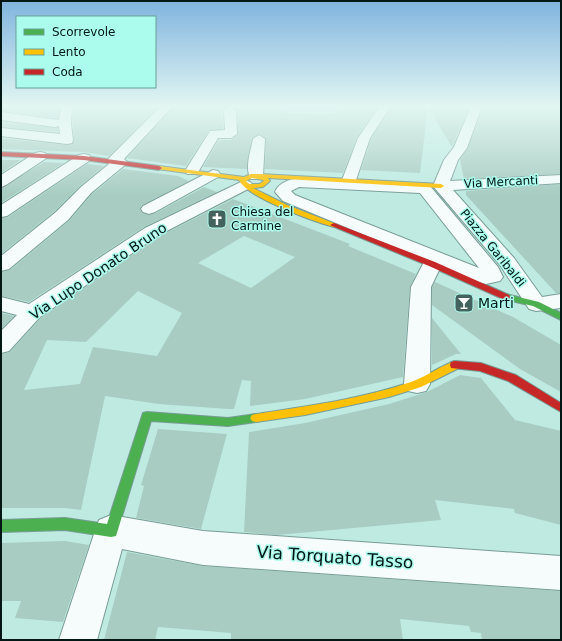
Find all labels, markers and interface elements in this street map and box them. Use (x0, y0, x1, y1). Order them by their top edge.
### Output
legend (16, 16, 156, 88)
text: Scorrevole (52, 25, 116, 39)
text: Lento (52, 45, 86, 59)
text: Coda (52, 65, 83, 79)
street label: Via Mercanti (463, 173, 539, 191)
place label: Chiesa del Carmine (231, 205, 293, 233)
street label: Piazza Garibaldi (457, 206, 529, 290)
church icon: Chiesa del Carmine (206, 208, 228, 230)
street label: Via Lupo Donato Bruno (27, 219, 169, 323)
bar icon: Marti (453, 292, 475, 314)
place label: Marti (478, 295, 514, 311)
street label: Via Torquato Tasso (256, 542, 414, 572)

